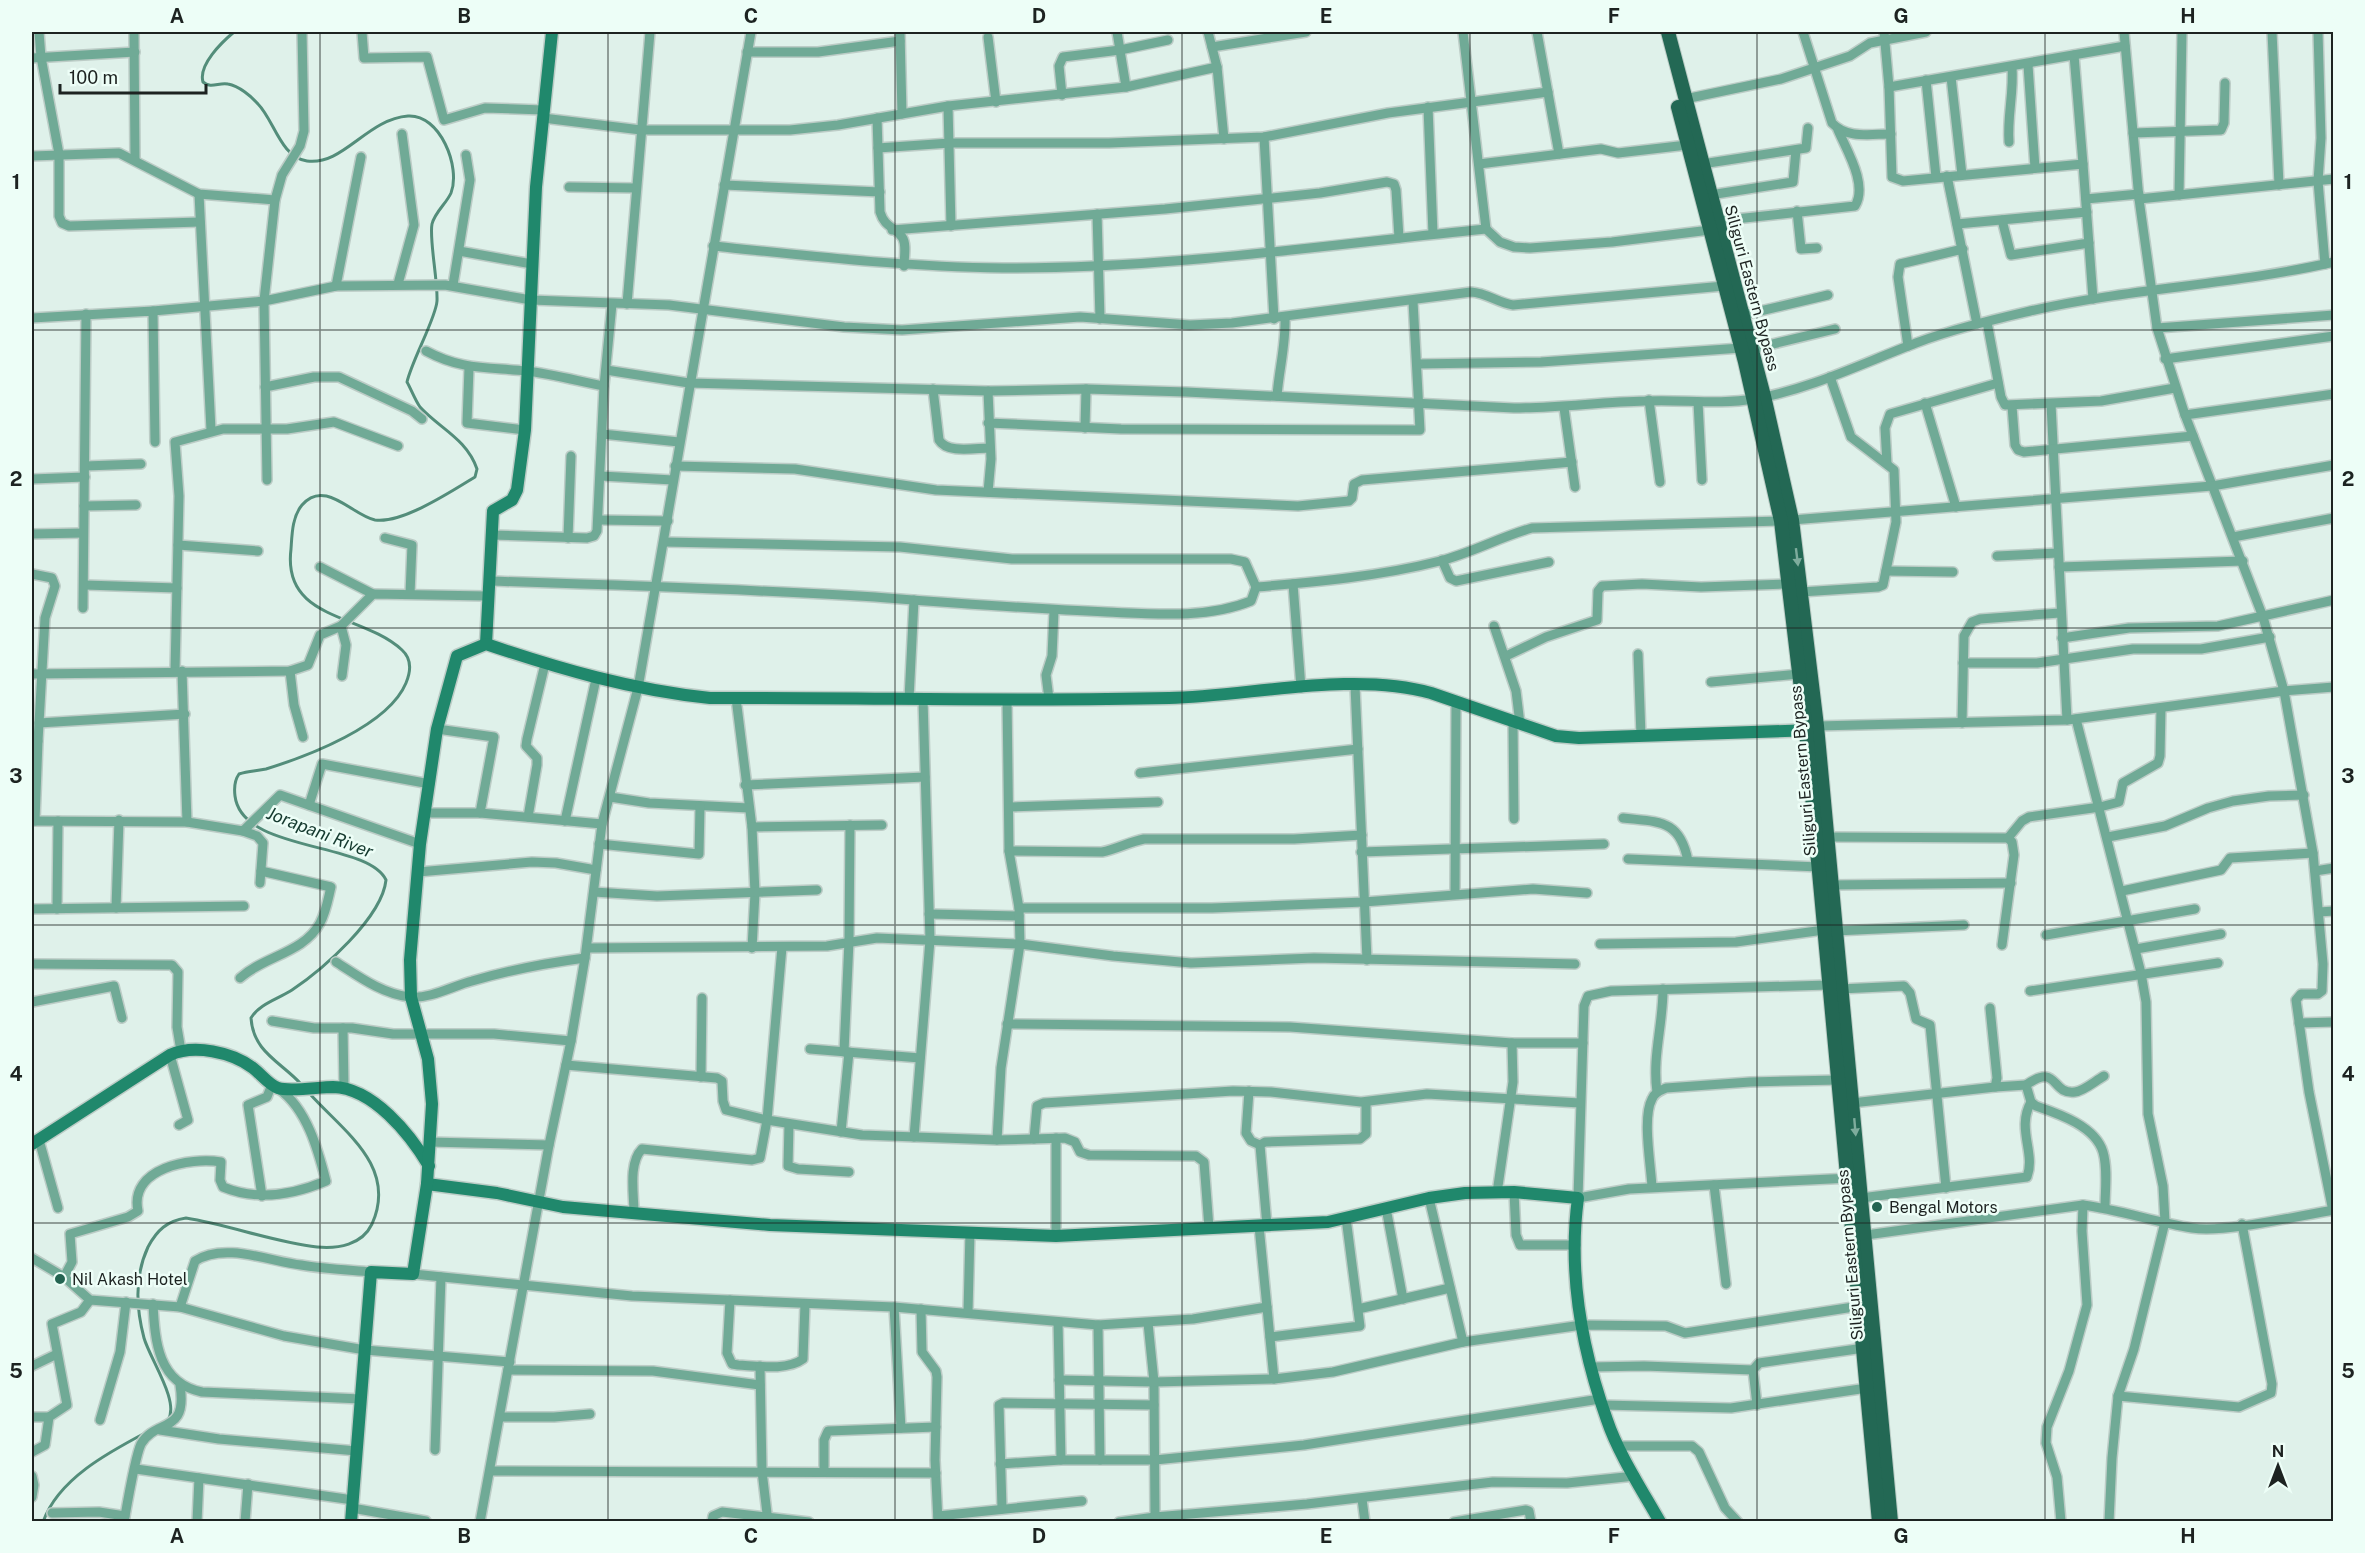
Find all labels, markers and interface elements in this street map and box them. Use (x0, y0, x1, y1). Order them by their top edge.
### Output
text: A (170, 4, 184, 28)
text: B (457, 4, 471, 28)
text: C (744, 4, 758, 28)
text: D (1032, 4, 1046, 28)
text: E (1320, 4, 1332, 28)
text: F (1608, 4, 1620, 28)
text: G (1893, 4, 1909, 28)
text: H (2180, 4, 2196, 28)
scale bar (60, 57, 206, 95)
text: 100 m (69, 67, 118, 88)
text: 1 (12, 170, 20, 194)
text: 1 (2344, 170, 2352, 194)
street label: Siliguri Eastern Bypass (1721, 203, 1783, 373)
text: 2 (10, 467, 22, 491)
text: 2 (2342, 467, 2354, 491)
one-way arrow (1792, 548, 1802, 567)
street label: Siliguri Eastern Bypass (1786, 685, 1820, 857)
text: 3 (9, 764, 23, 788)
text: 3 (2341, 764, 2355, 788)
water label: Jorapani River (264, 802, 376, 862)
text: 4 (9, 1062, 23, 1086)
text: 4 (2341, 1062, 2355, 1086)
one-way arrow (1850, 1118, 1860, 1137)
street label: Siliguri Eastern Bypass (1833, 1169, 1867, 1341)
place label: Bengal Motors (1889, 1198, 1997, 1217)
marker: Bengal Motors (1870, 1200, 1884, 1214)
place label: Nil Akash Hotel (72, 1270, 188, 1289)
marker: Nil Akash Hotel (53, 1272, 67, 1286)
text: 5 (9, 1359, 23, 1383)
text: 5 (2341, 1359, 2355, 1383)
north arrow (2248, 1436, 2308, 1496)
text: N (2272, 1442, 2284, 1461)
text: A (170, 1524, 184, 1548)
text: B (457, 1524, 471, 1548)
text: C (744, 1524, 758, 1548)
text: D (1032, 1524, 1046, 1548)
text: E (1320, 1524, 1332, 1548)
text: F (1608, 1524, 1620, 1548)
text: G (1893, 1524, 1909, 1548)
text: H (2180, 1524, 2196, 1548)

